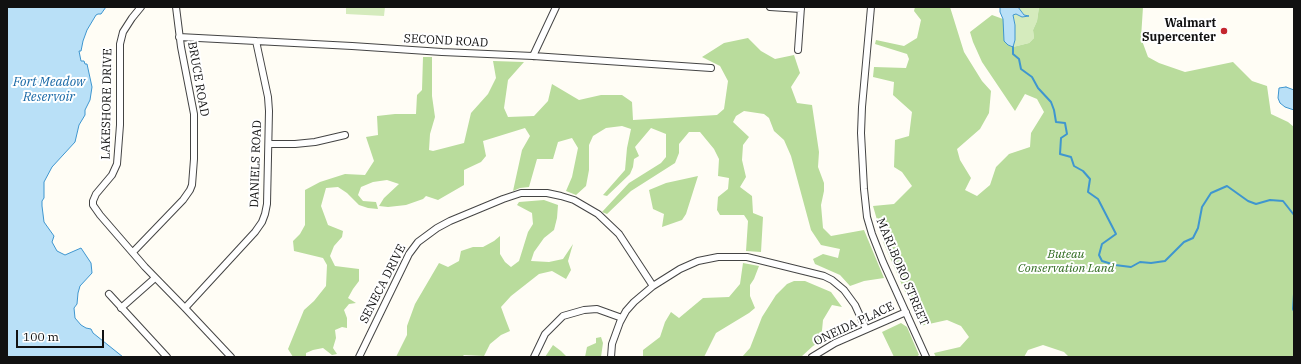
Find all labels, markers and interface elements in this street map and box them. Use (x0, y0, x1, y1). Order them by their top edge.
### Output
place label: Walmart Supercenter (1142, 17, 1216, 45)
marker: Walmart Supercenter (1219, 26, 1229, 36)
street label: SECOND ROAD (403, 32, 489, 50)
street label: BRUCE ROAD (184, 40, 212, 118)
street label: LAKESHORE DRIVE (99, 48, 115, 160)
water label: Fort Meadow Reservoir (13, 74, 85, 105)
street label: DANIELS ROAD (247, 120, 265, 208)
street label: MARLBORO STREET (873, 216, 931, 328)
street label: SENECA DRIVE (357, 242, 409, 326)
park label: Buteau Conservation Land (1018, 248, 1114, 276)
street label: ONEIDA PLACE (811, 299, 897, 349)
scale bar (18, 322, 106, 348)
text: 100 m (23, 329, 59, 344)

